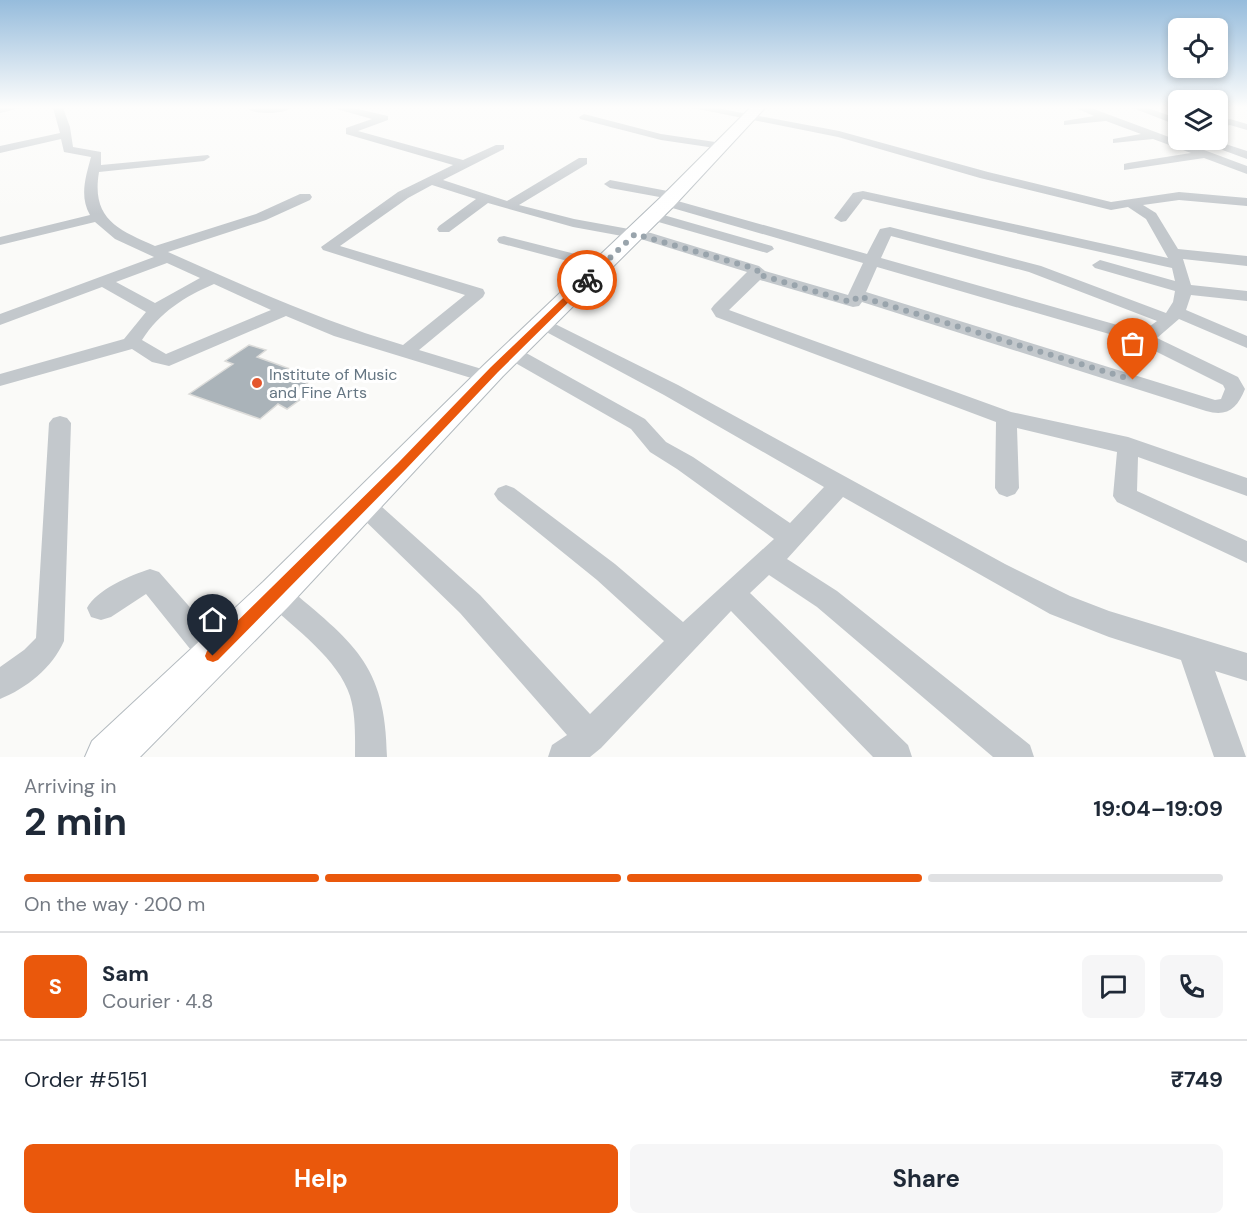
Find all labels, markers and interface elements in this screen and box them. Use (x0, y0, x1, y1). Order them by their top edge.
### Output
map controls (1168, 18, 1228, 150)
button: locate (1168, 18, 1228, 78)
button: layers (1168, 90, 1228, 150)
courier (557, 250, 617, 310)
icon: bike (571, 264, 604, 297)
pin (1107, 318, 1158, 380)
icon: bag (1116, 327, 1149, 360)
place label: Institute of Music and Fine Arts (269, 364, 397, 403)
marker: Institute of Music and Fine Arts (250, 376, 264, 390)
pin (187, 594, 238, 656)
icon: home (196, 603, 229, 636)
text: Arriving in (24, 773, 116, 799)
text: 19:04–19:09 (1093, 794, 1223, 823)
text: 2 min (24, 796, 127, 847)
text: On the way · 200 m (24, 891, 205, 917)
button: chat (1082, 955, 1145, 1018)
button: phone (1160, 955, 1223, 1018)
text: Sam (102, 959, 149, 988)
text: S (49, 972, 62, 1001)
text: Courier · 4.8 (102, 988, 213, 1014)
text: Order #5151 (24, 1065, 147, 1094)
text: ₹749 (1171, 1065, 1223, 1094)
button: Help (24, 1144, 618, 1213)
button: Share (630, 1144, 1223, 1213)

